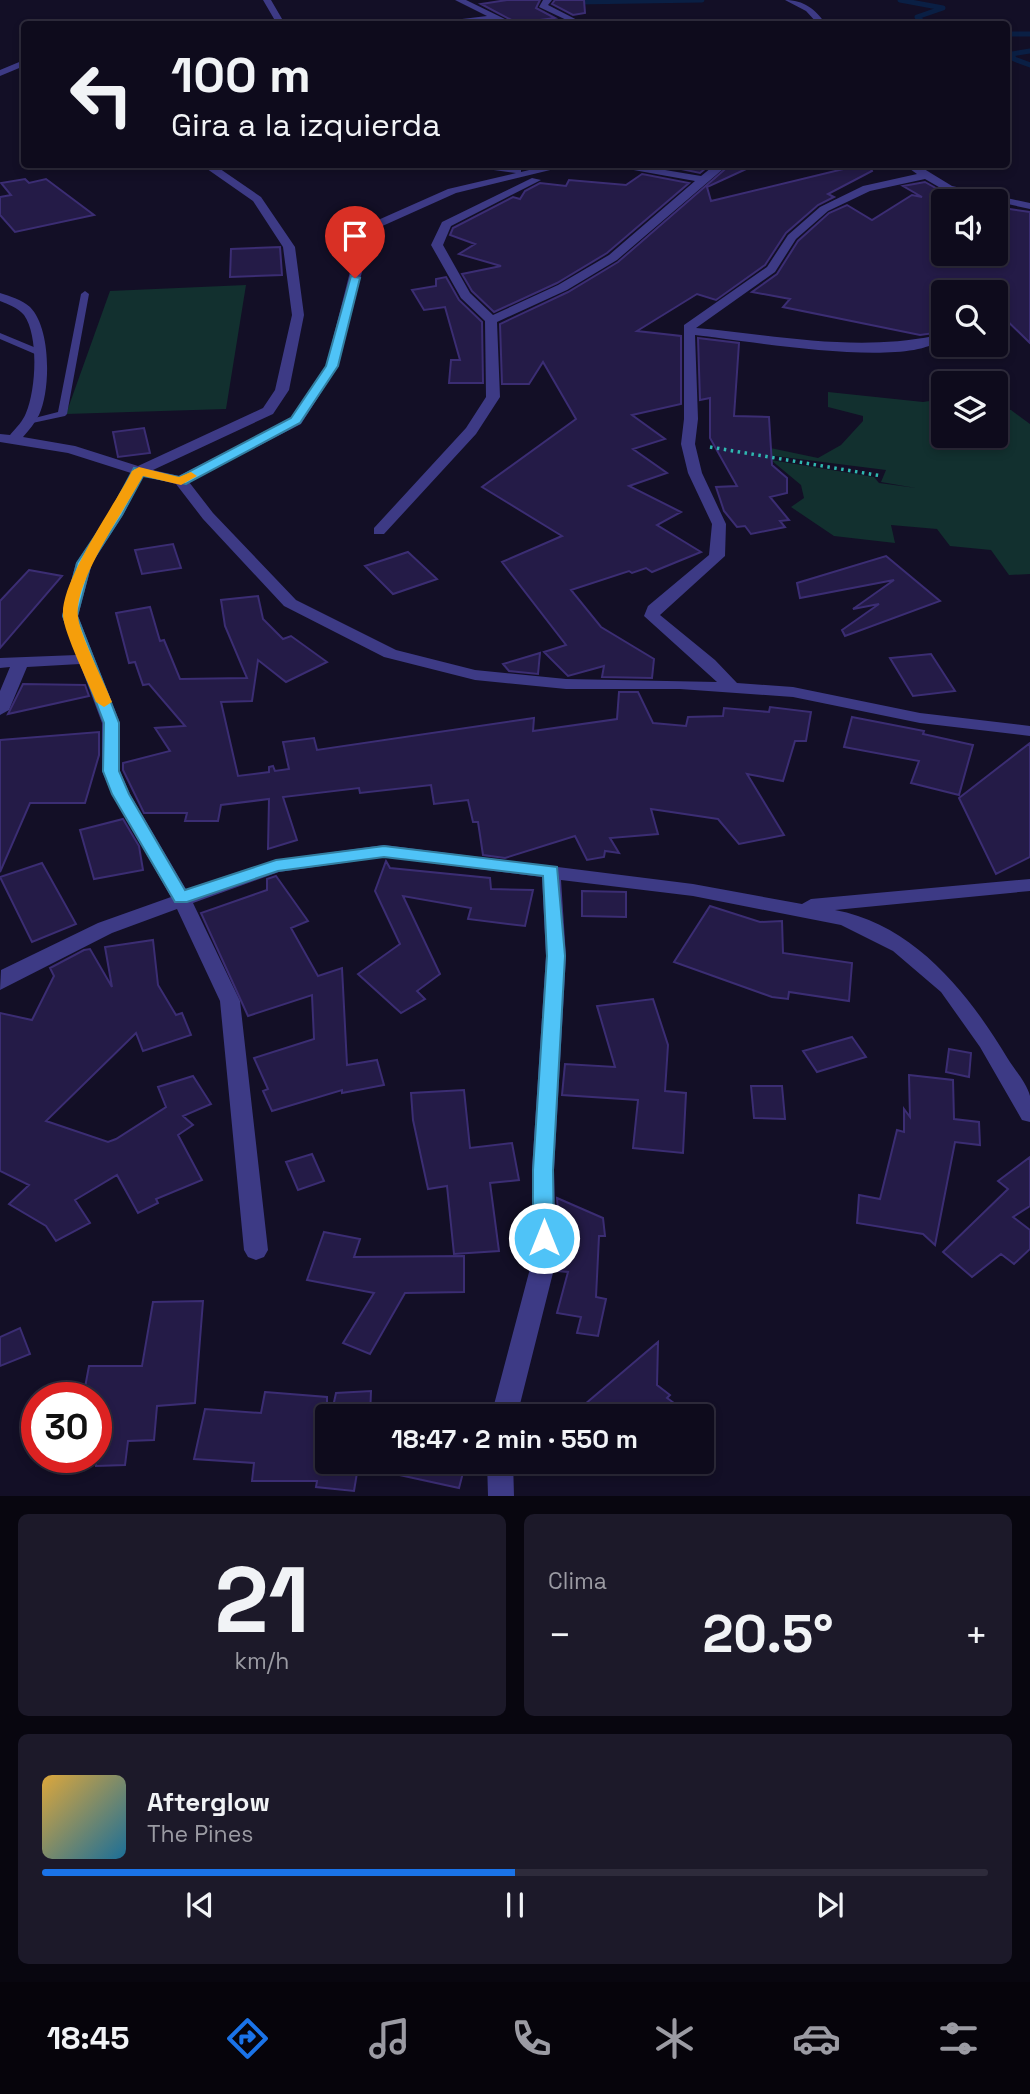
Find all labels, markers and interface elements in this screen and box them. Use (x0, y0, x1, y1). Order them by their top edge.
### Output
text: 100 m (171, 44, 311, 106)
icon: left (56, 49, 147, 140)
text: Gira a la izquierda (171, 105, 441, 145)
map controls (931, 189, 1008, 448)
button: sound (931, 189, 1008, 266)
pin (325, 206, 385, 278)
icon: arrive (336, 217, 374, 255)
button: search (931, 280, 1008, 357)
button: layers (931, 371, 1008, 448)
position arrow (507, 1201, 581, 1275)
speed limit sign: 30 (21, 1382, 112, 1473)
text: 18:47 · 2 min · 550 m (391, 1422, 638, 1456)
text: 21 (214, 1542, 310, 1659)
text: Clima (548, 1566, 607, 1596)
text: 20.5° (702, 1601, 834, 1667)
text: − (548, 1611, 572, 1659)
text: + (964, 1611, 988, 1659)
text: km/h (235, 1646, 289, 1676)
text: Afterglow (147, 1785, 270, 1819)
text: The Pines (147, 1819, 253, 1849)
icon: previous (181, 1886, 219, 1924)
icon: pause (496, 1886, 534, 1924)
icon: next (811, 1886, 849, 1924)
icon: directions (223, 2014, 272, 2063)
icon: music (365, 2014, 414, 2063)
icon: phone (507, 2014, 556, 2063)
icon: climate (650, 2014, 699, 2063)
icon: car (792, 2014, 841, 2063)
icon: filters (934, 2014, 983, 2063)
text: 18:45 (47, 2018, 129, 2058)

